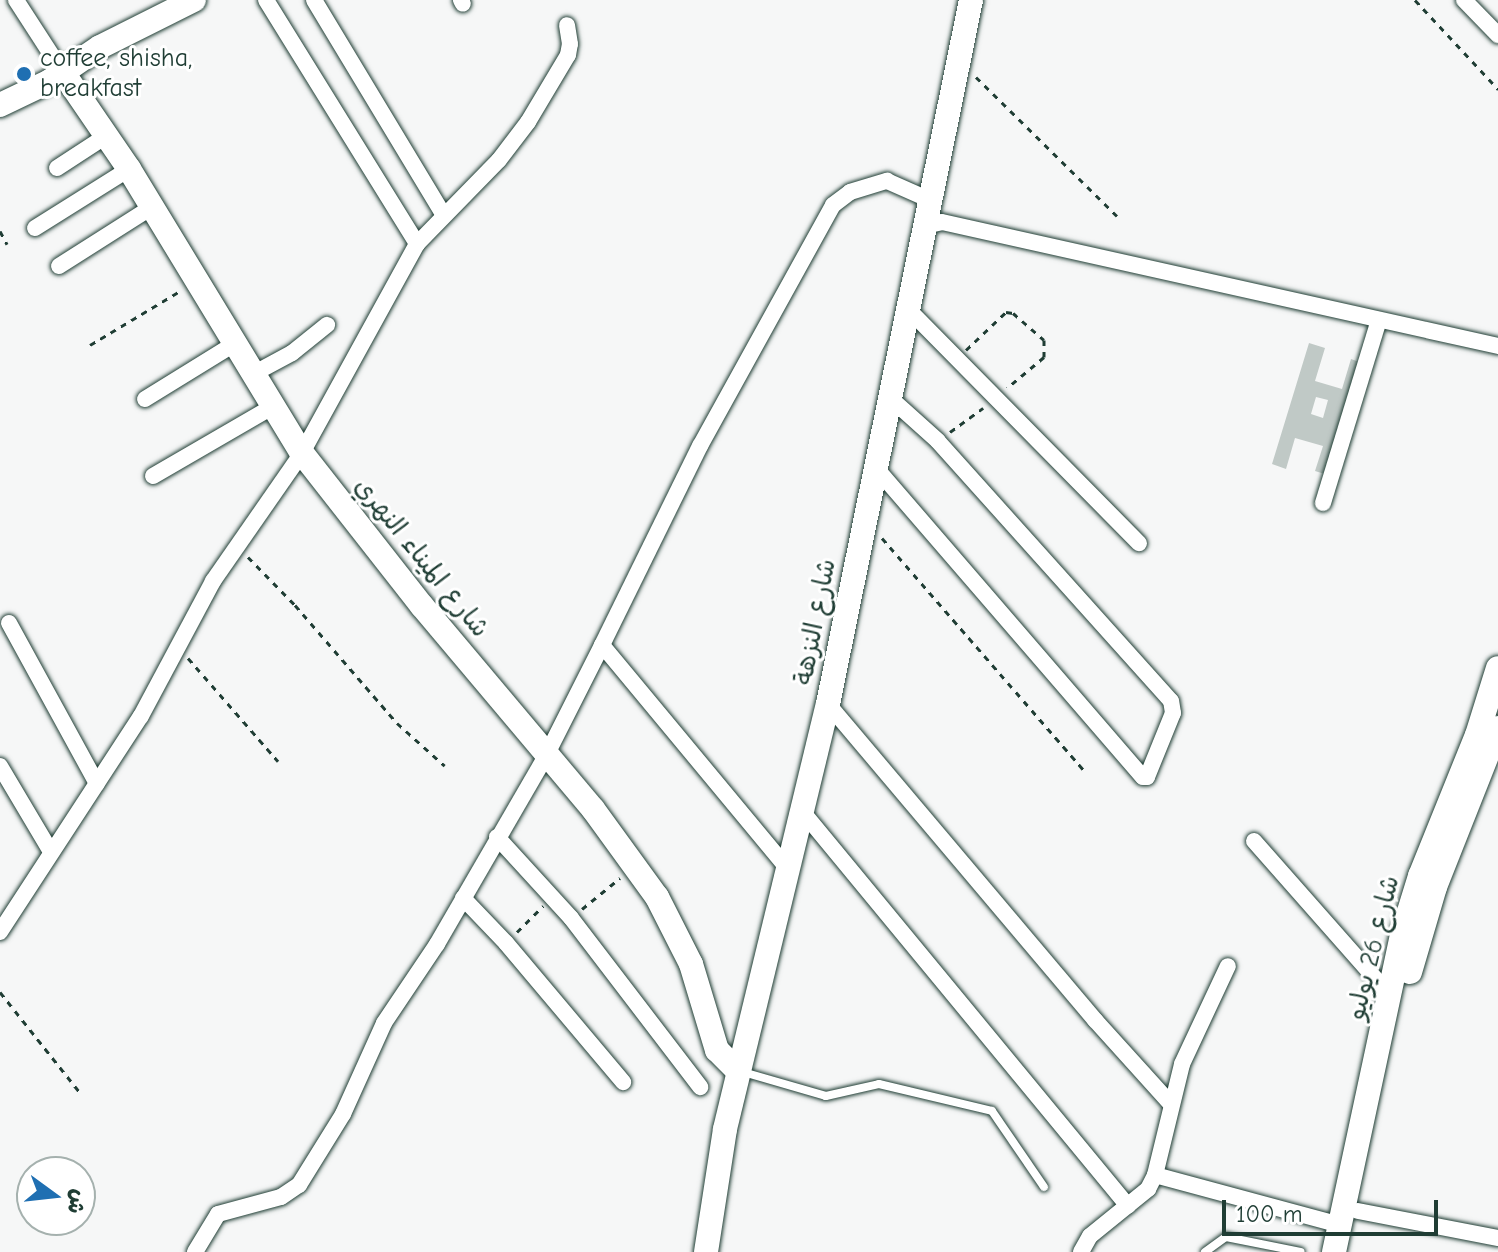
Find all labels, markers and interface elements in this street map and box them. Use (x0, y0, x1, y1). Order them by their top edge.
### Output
place label: coffee, shisha, breakfast (40, 43, 192, 104)
marker: coffee, shisha, breakfast (15, 65, 33, 83)
street label: شارع الميناء النهري (347, 472, 495, 644)
street label: شارع النزهة (788, 556, 844, 688)
street label: شارع 26 يوليو (1341, 873, 1407, 1023)
north arrow (16, 1156, 96, 1236)
scale bar (1226, 1184, 1442, 1234)
text: ش (62, 1187, 93, 1217)
text: 100 m (1236, 1200, 1303, 1228)

